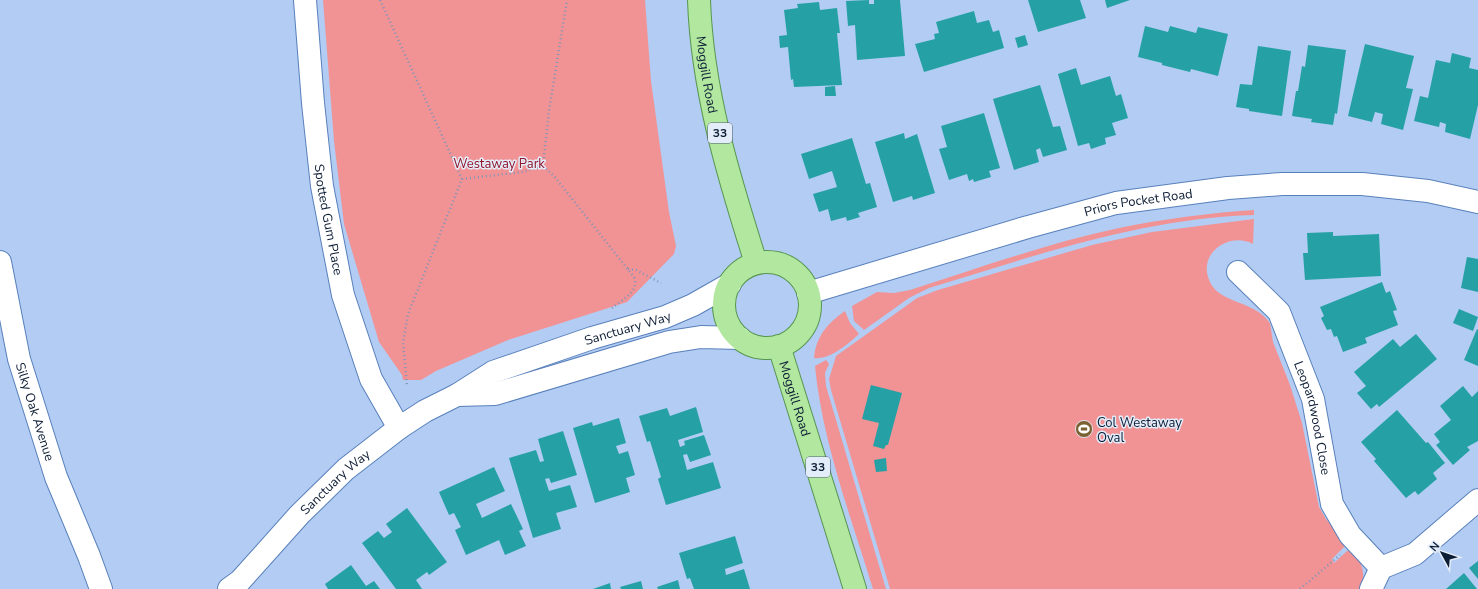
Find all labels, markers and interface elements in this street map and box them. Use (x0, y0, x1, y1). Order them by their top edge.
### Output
street label: Moggill Road (691, 35, 722, 115)
road number: 33 (708, 123, 732, 143)
park label: Westaway Park (453, 155, 545, 173)
street label: Spotted Gum Place (310, 163, 347, 277)
street label: Priors Pocket Road (1082, 185, 1194, 221)
street label: Sanctuary Way (582, 307, 674, 350)
street label: Moggill Road (774, 359, 815, 439)
street label: Leopardwood Close (1289, 359, 1335, 476)
street label: Silky Oak Avenue (11, 360, 58, 463)
place label: Col Westaway Oval (1097, 414, 1182, 447)
sports icon: Col Westaway Oval (1074, 419, 1094, 439)
street label: Sanctuary Way (296, 446, 374, 519)
road number: 33 (806, 457, 830, 477)
north arrow (1422, 533, 1462, 573)
text: N (1426, 539, 1443, 555)

